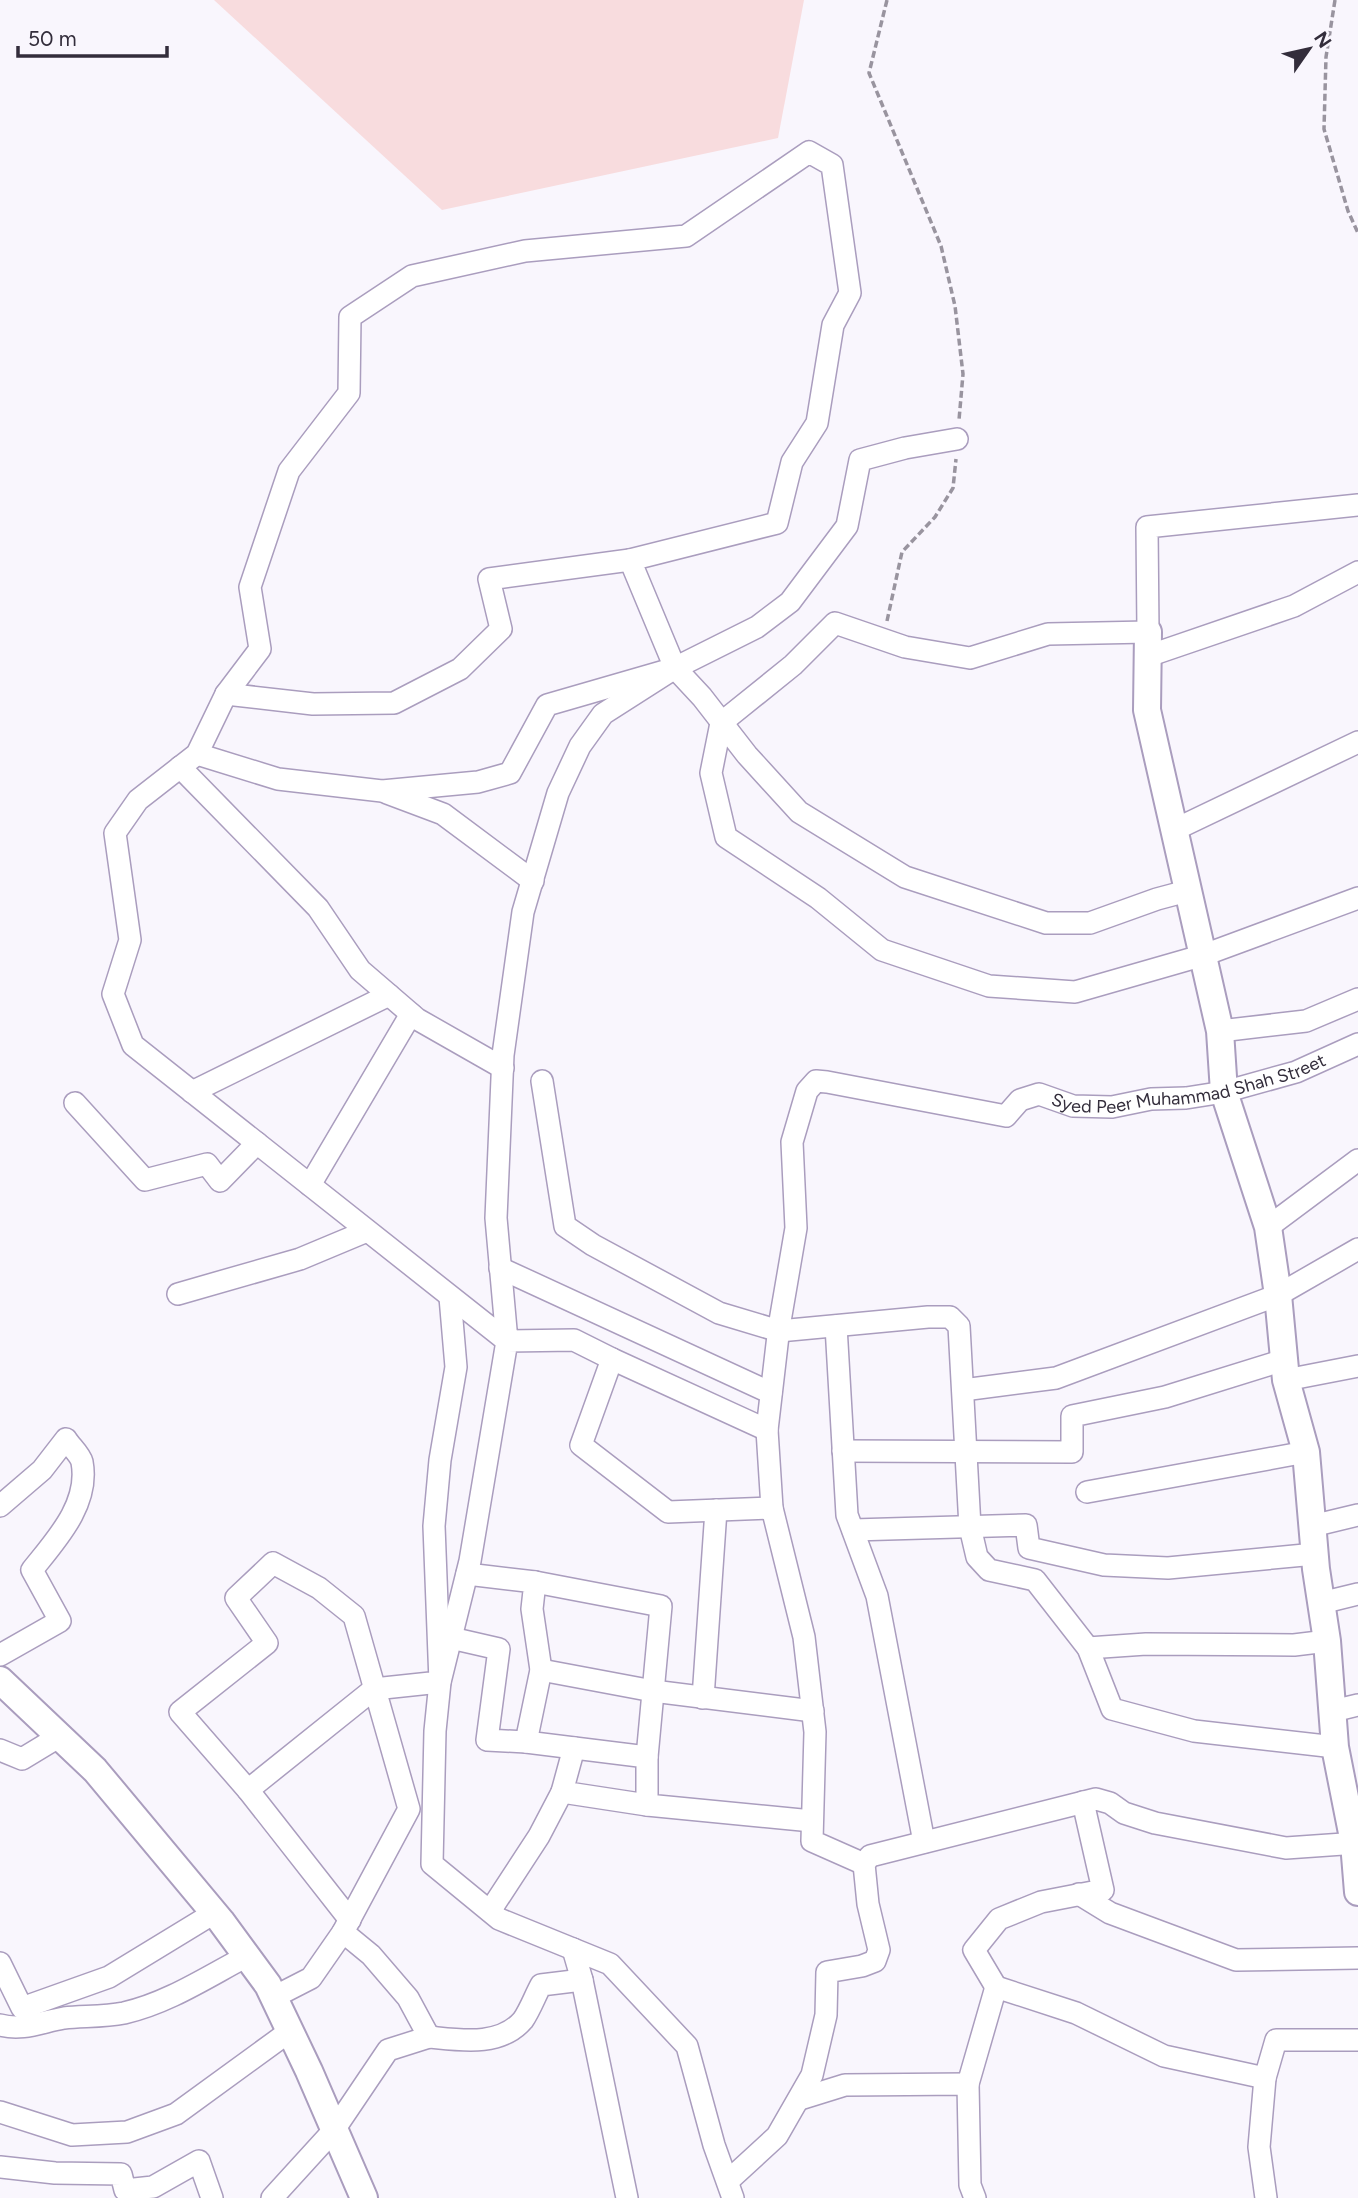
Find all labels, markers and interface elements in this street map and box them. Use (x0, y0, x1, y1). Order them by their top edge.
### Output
scale bar (18, 14, 166, 58)
north arrow (1274, 14, 1344, 84)
text: 50 m (28, 26, 77, 51)
text: N (1309, 27, 1336, 52)
street label: Syed Peer Muhammad Shah Street (1049, 1049, 1329, 1118)

